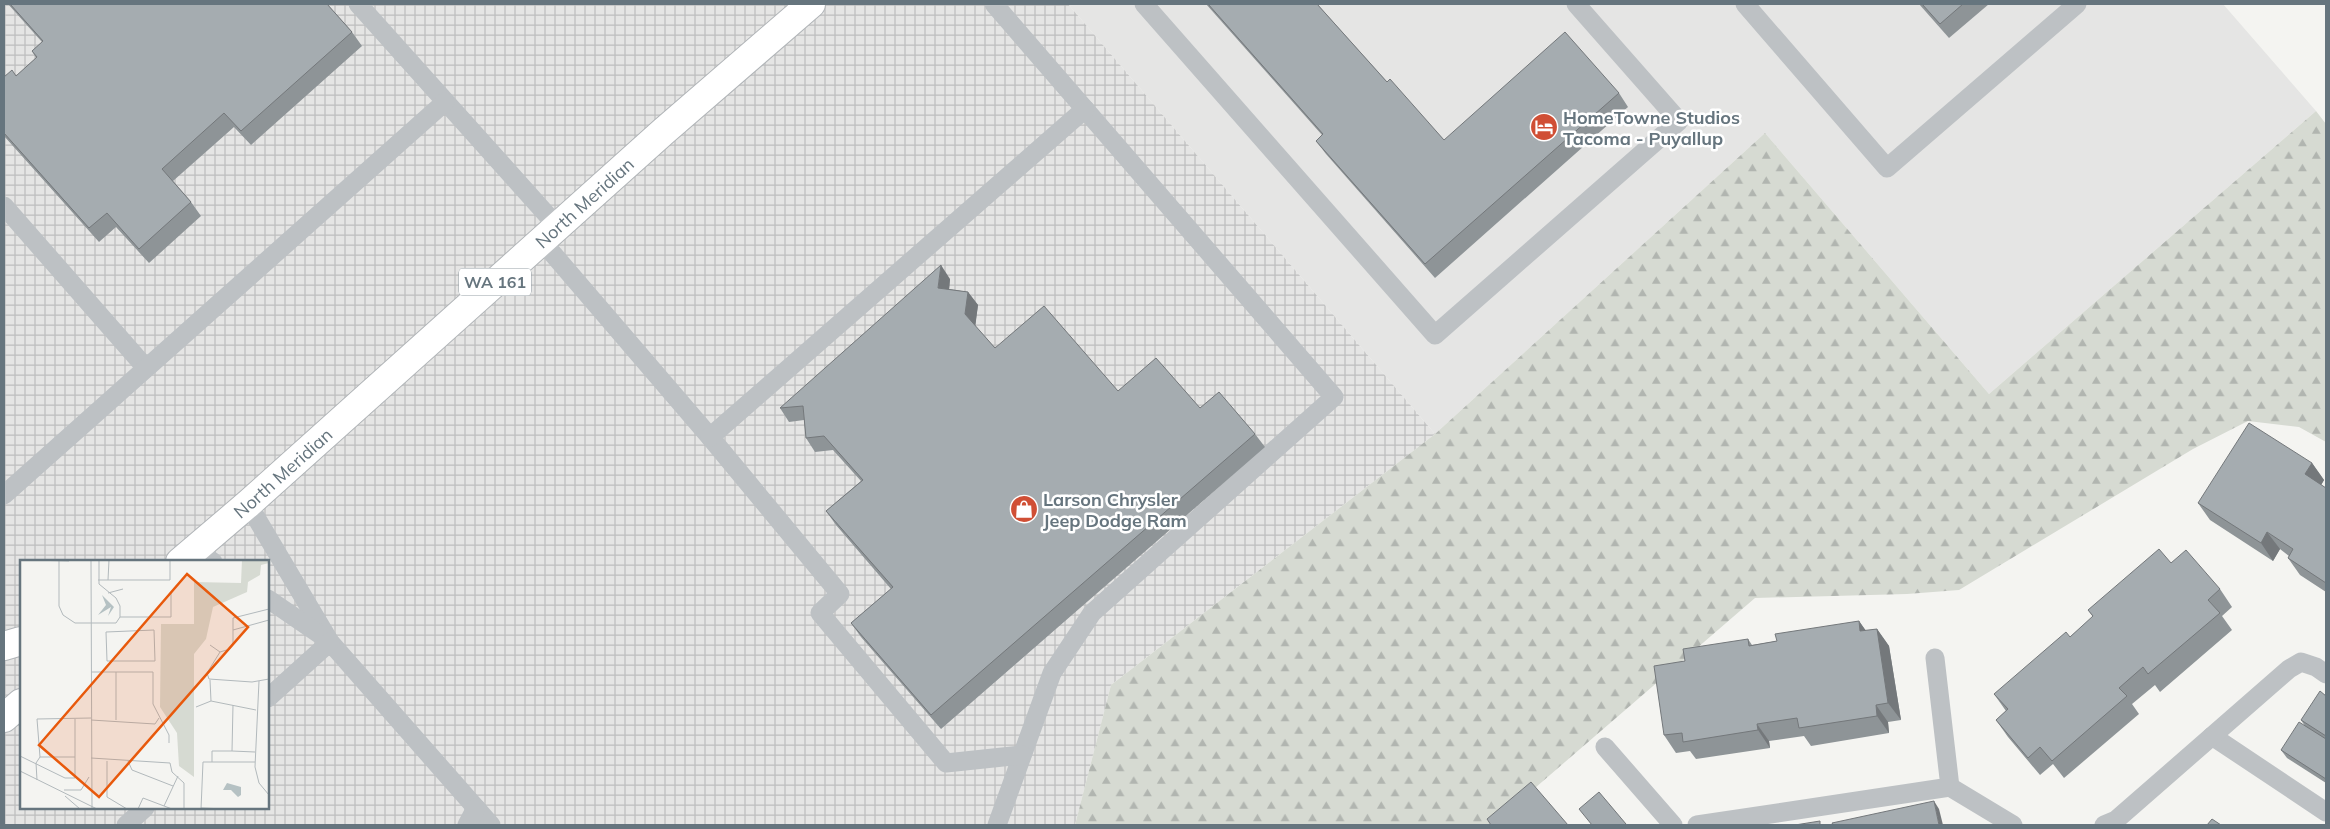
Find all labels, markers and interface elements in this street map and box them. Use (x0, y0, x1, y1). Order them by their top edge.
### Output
place label: HomeTowne Studios Tacoma - Puyallup (1563, 106, 1740, 150)
hotel icon: HomeTowne Studios Tacoma - Puyallup (1529, 112, 1559, 142)
street label: North Meridian (530, 152, 638, 253)
road number: WA 161 (459, 268, 531, 296)
street label: North Meridian (228, 423, 337, 523)
place label: Larson Chrysler Jeep Dodge Ram (1043, 488, 1187, 532)
shop icon: Larson Chrysler Jeep Dodge Ram (1009, 494, 1039, 524)
inset map (20, 560, 269, 809)

